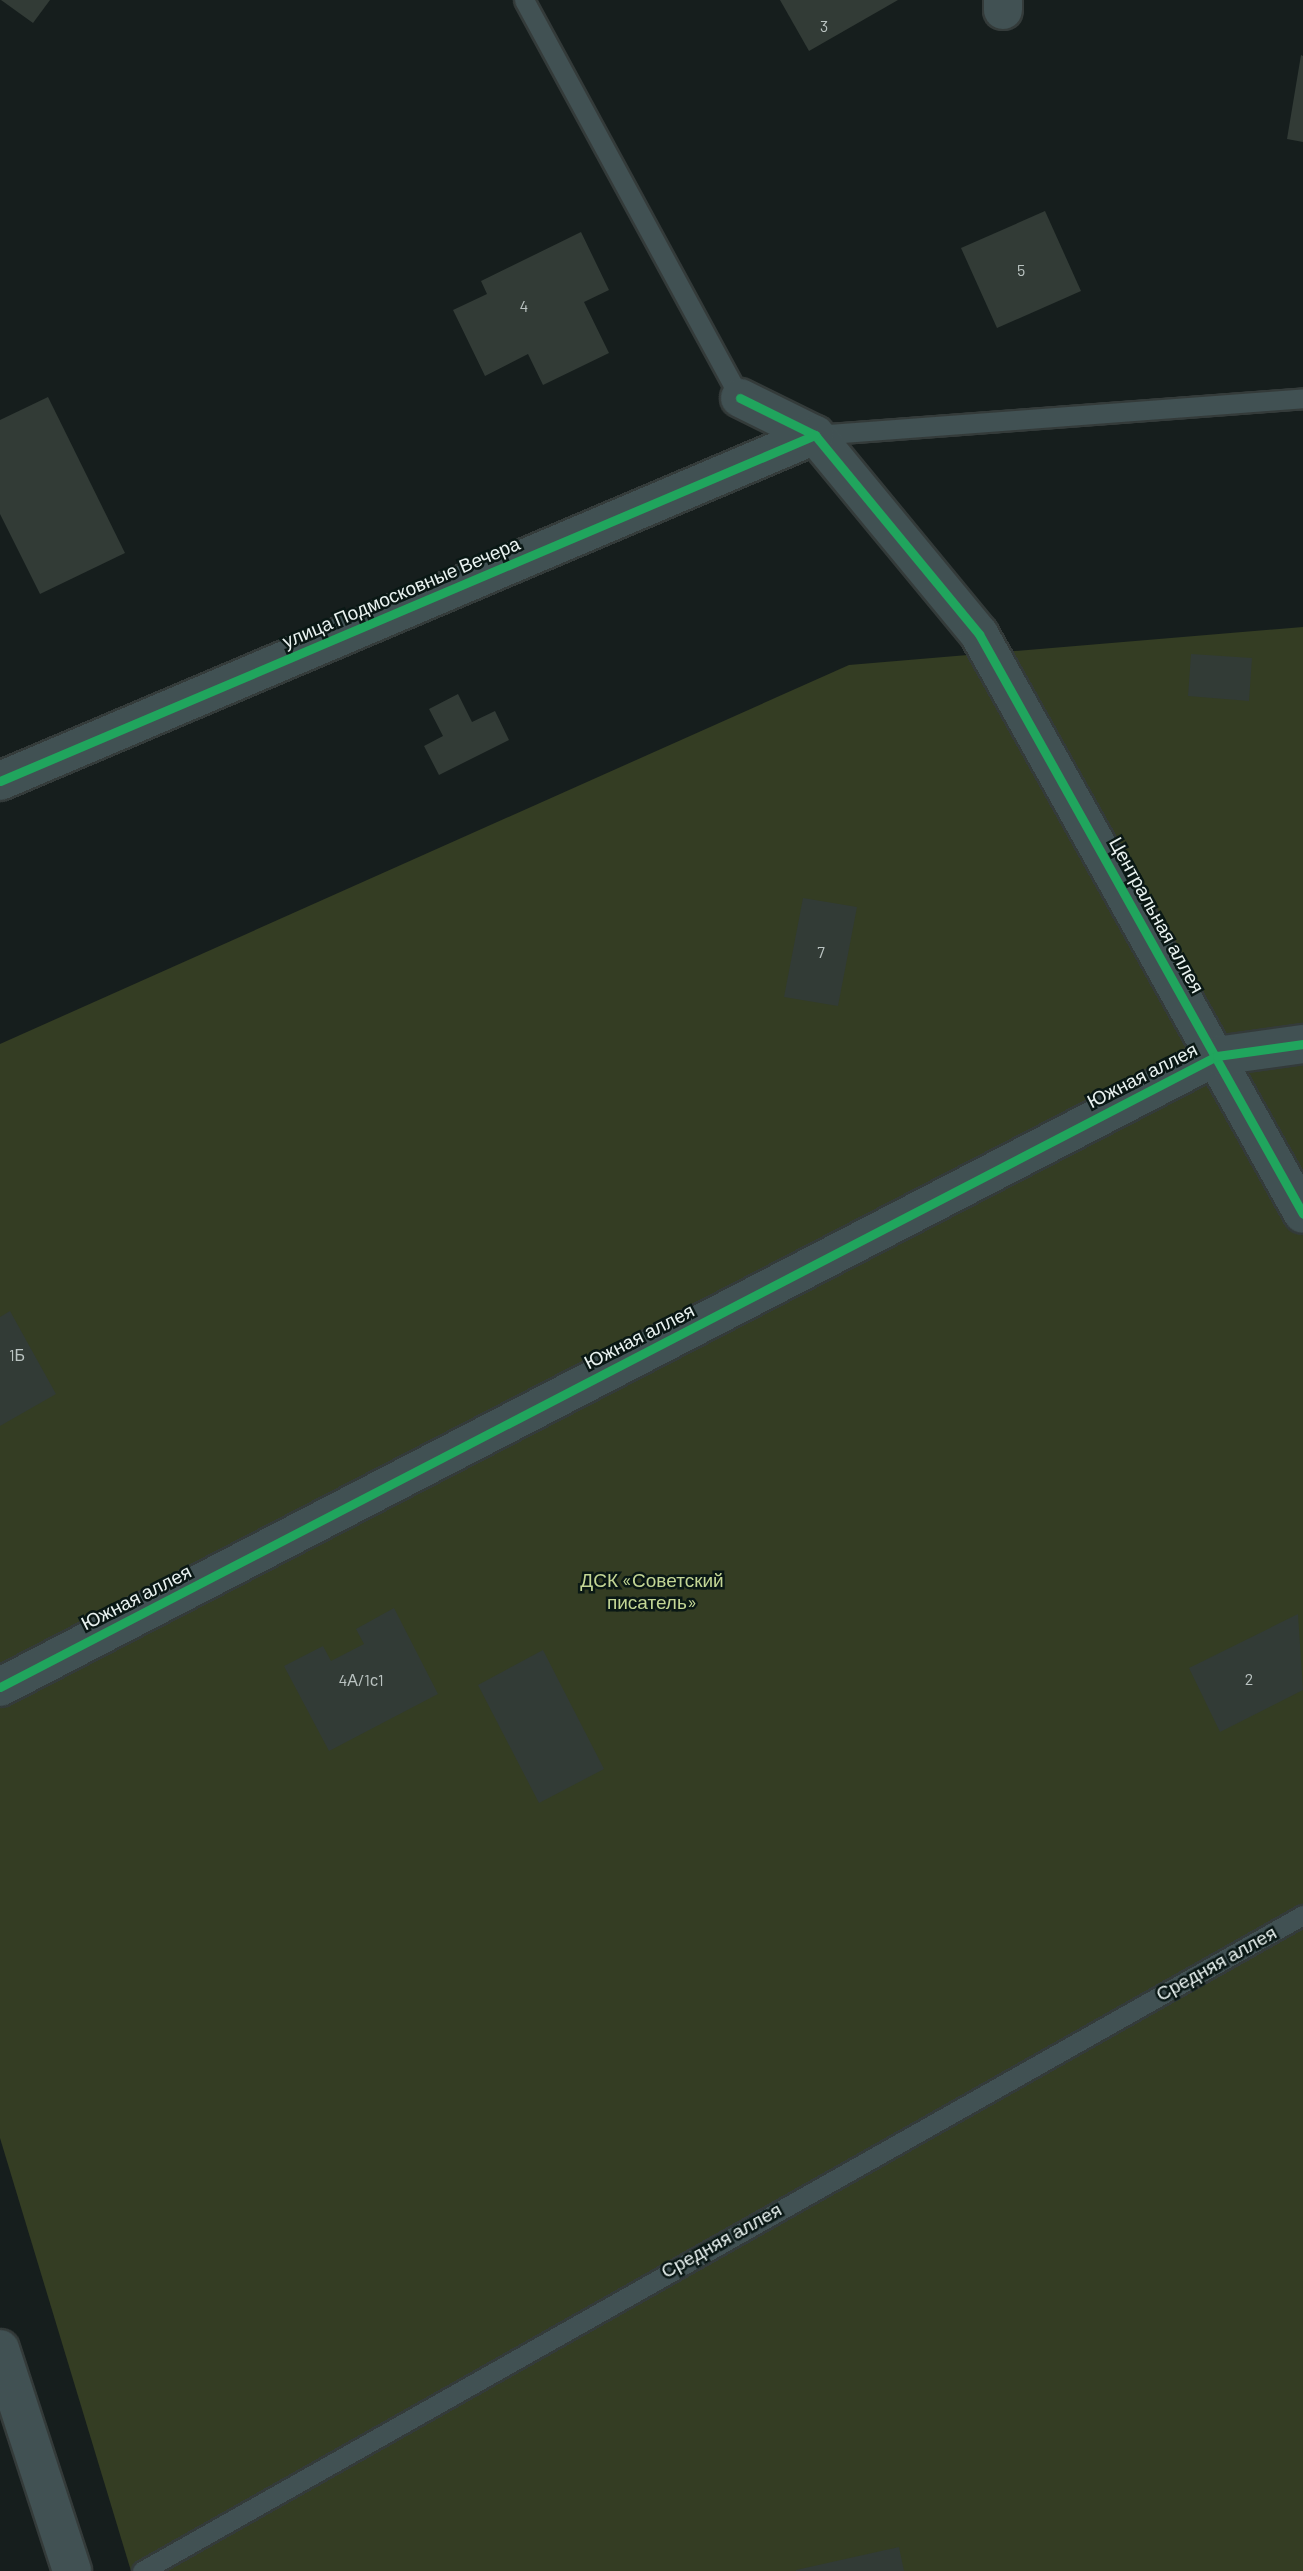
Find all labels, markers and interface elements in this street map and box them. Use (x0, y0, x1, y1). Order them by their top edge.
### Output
house number: 3 (820, 16, 828, 36)
house number: 5 (1017, 260, 1025, 280)
house number: 4 (520, 296, 528, 316)
street label: улица Подмосковные Вечера (279, 531, 523, 653)
street label: Центральная аллея (1105, 833, 1209, 997)
house number: 7 (817, 942, 825, 962)
street label: Южная аллея (1083, 1037, 1201, 1113)
street label: Южная аллея (580, 1298, 698, 1374)
house number: 1Б (9, 1345, 25, 1365)
street label: Южная аллея (77, 1559, 195, 1635)
park label: ДСК «Советский писатель» (580, 1569, 724, 1613)
house number: 2 (1245, 1669, 1253, 1689)
house number: 4А/1с1 (338, 1670, 384, 1690)
street label: Средняя аллея (1152, 1921, 1280, 2005)
street label: Средняя аллея (657, 2198, 785, 2282)

